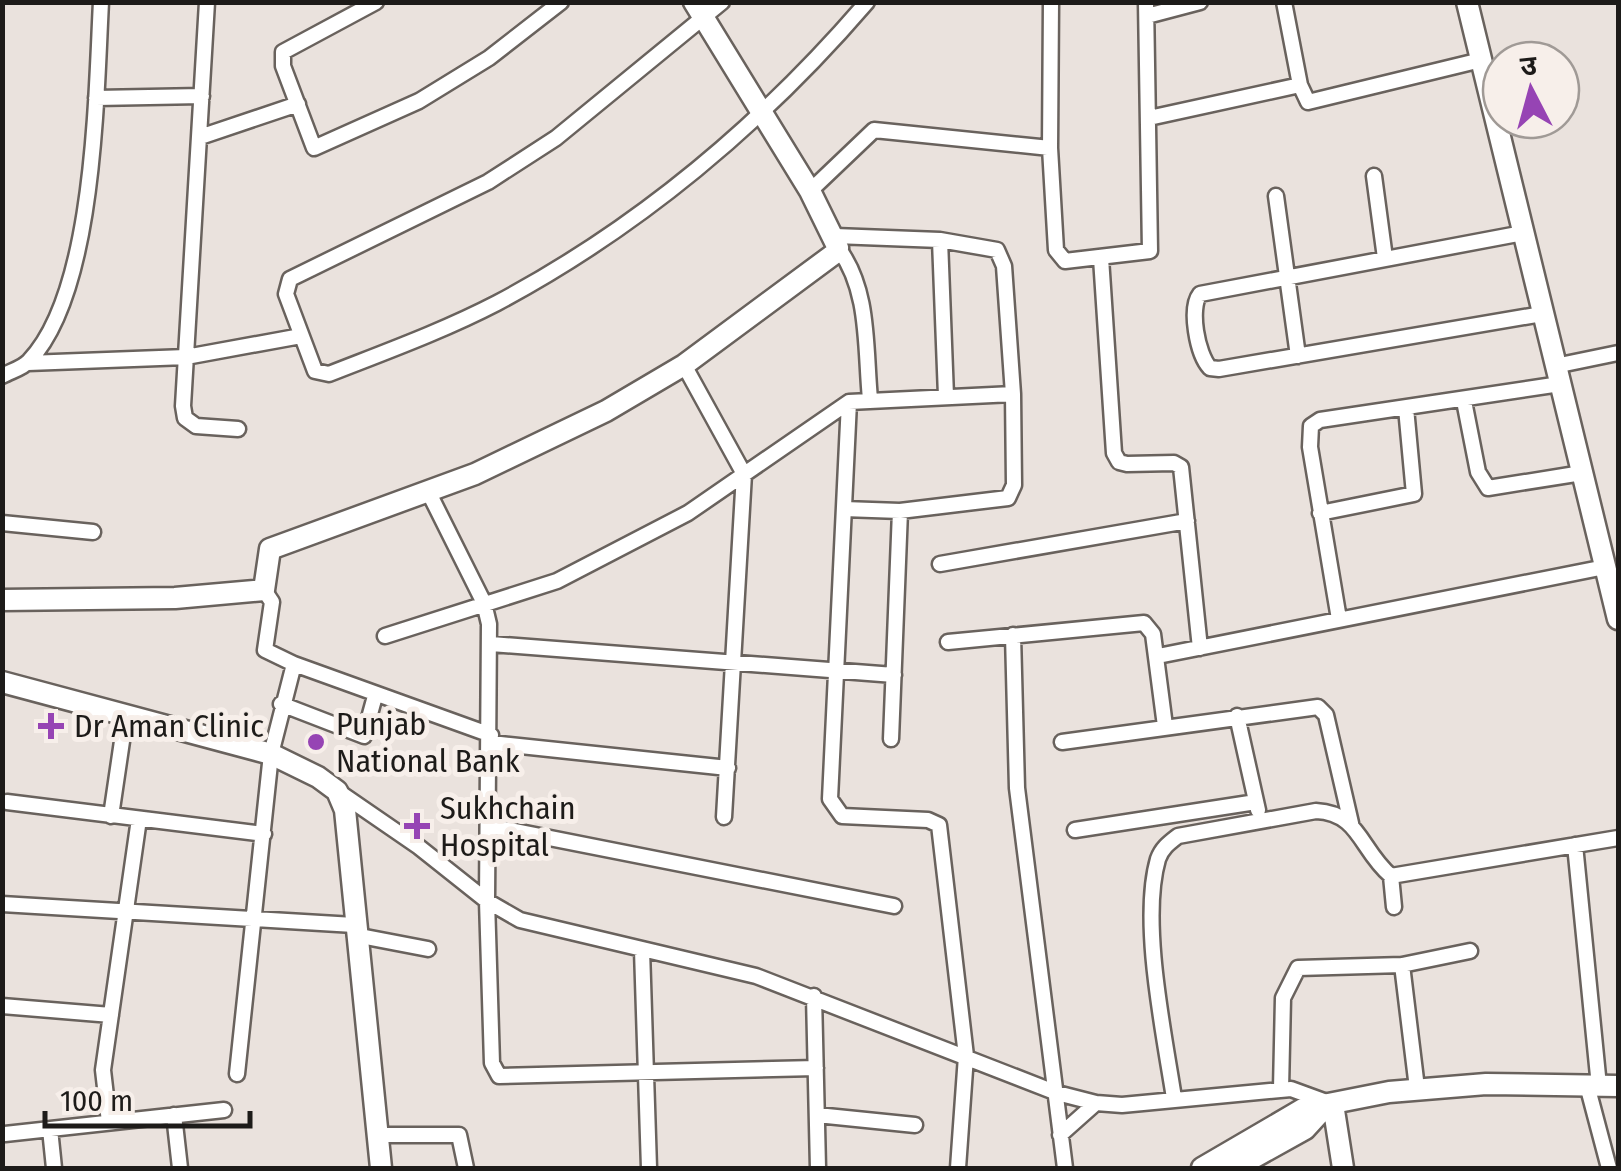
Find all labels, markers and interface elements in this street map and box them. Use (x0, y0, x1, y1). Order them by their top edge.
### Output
north arrow (1481, 40, 1581, 140)
text: उ (1519, 48, 1539, 83)
place label: Punjab National Bank (336, 705, 520, 780)
place label: Dr Aman Clinic (74, 707, 264, 745)
marker: Dr Aman Clinic (38, 713, 64, 739)
marker: Punjab National Bank (305, 731, 327, 753)
place label: Sukhchain Hospital (440, 789, 576, 864)
marker: Sukhchain Hospital (404, 813, 430, 839)
scale bar (45, 1066, 250, 1128)
text: 100 m (60, 1083, 133, 1119)

